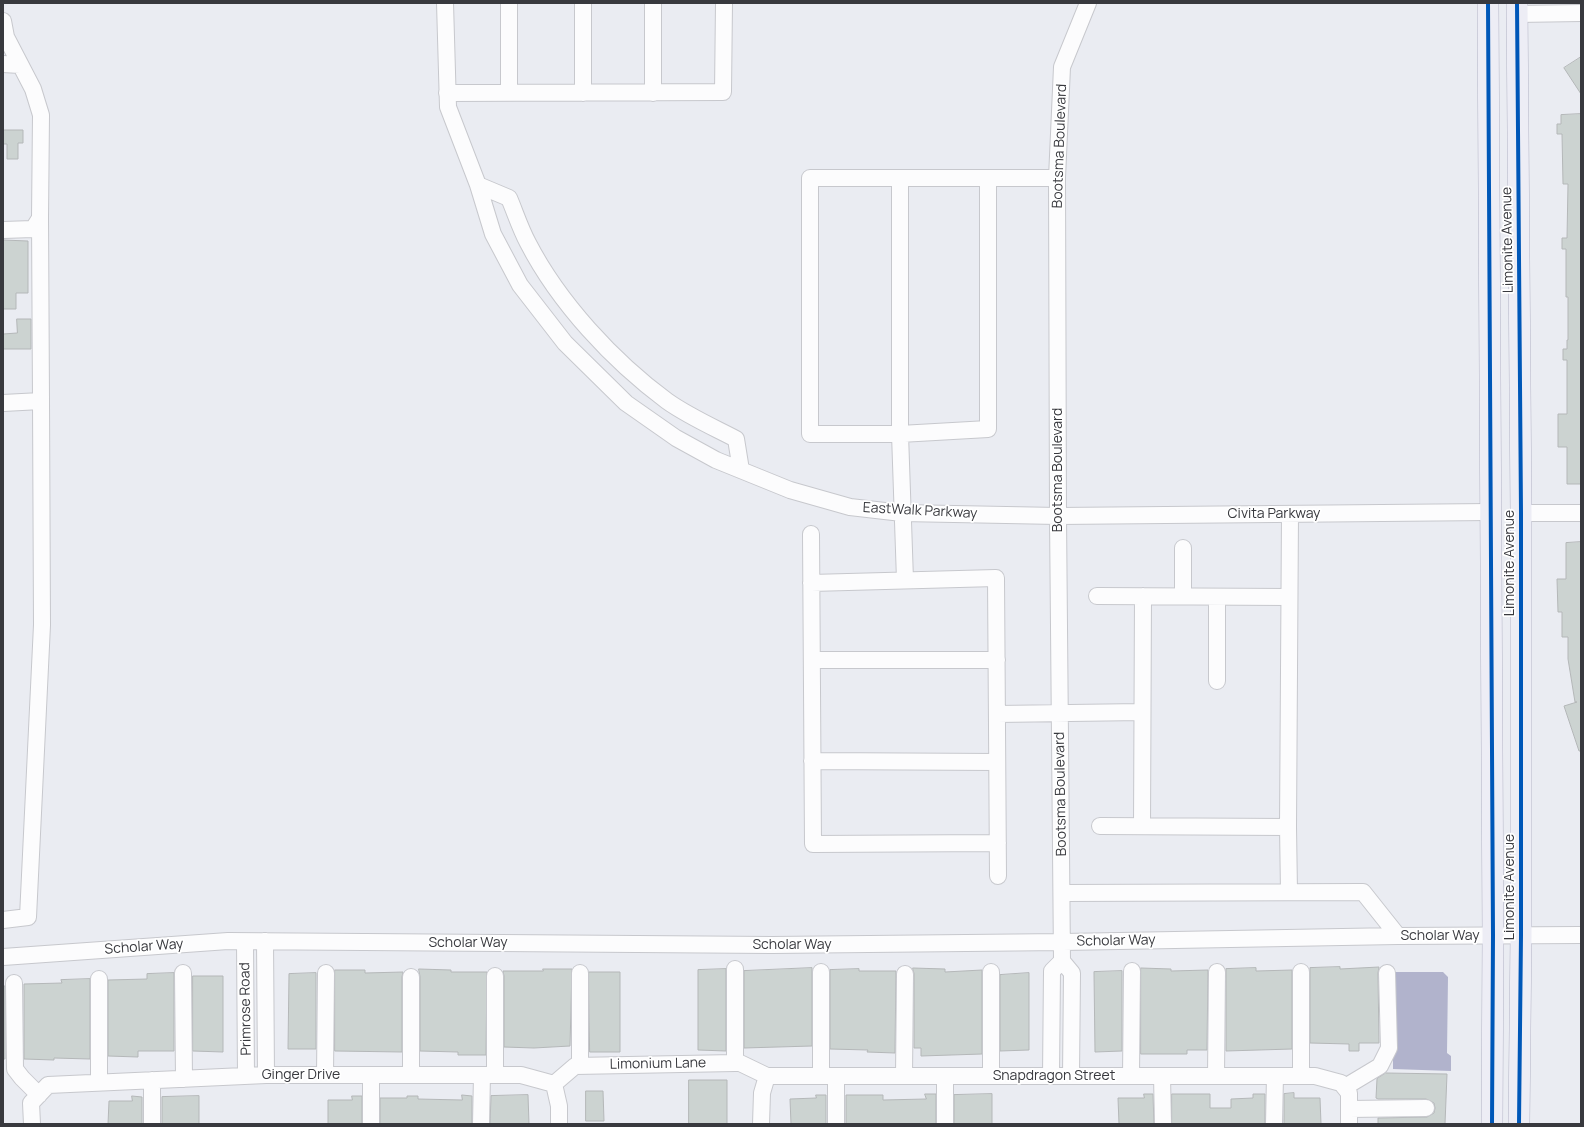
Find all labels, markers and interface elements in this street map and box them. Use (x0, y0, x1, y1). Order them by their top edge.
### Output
street label: Bootsma Boulevard (1049, 83, 1071, 209)
street label: Limonite Avenue (1499, 187, 1517, 293)
street label: Bootsma Boulevard (1050, 408, 1066, 532)
street label: EastWalk Parkway (862, 500, 978, 522)
street label: Civita Parkway (1228, 506, 1320, 522)
street label: Limonite Avenue (1502, 510, 1518, 616)
street label: Bootsma Boulevard (1052, 732, 1070, 856)
street label: Limonite Avenue (1502, 834, 1518, 940)
street label: Scholar Way (1400, 928, 1480, 944)
street label: Scholar Way (1076, 932, 1156, 950)
street label: Scholar Way (428, 935, 508, 951)
street label: Scholar Way (104, 936, 184, 958)
street label: Scholar Way (752, 937, 832, 953)
street label: Primrose Road (237, 962, 255, 1056)
street label: Limonium Lane (610, 1055, 706, 1073)
street label: Ginger Drive (262, 1067, 340, 1083)
street label: Snapdragon Street (993, 1068, 1115, 1084)

